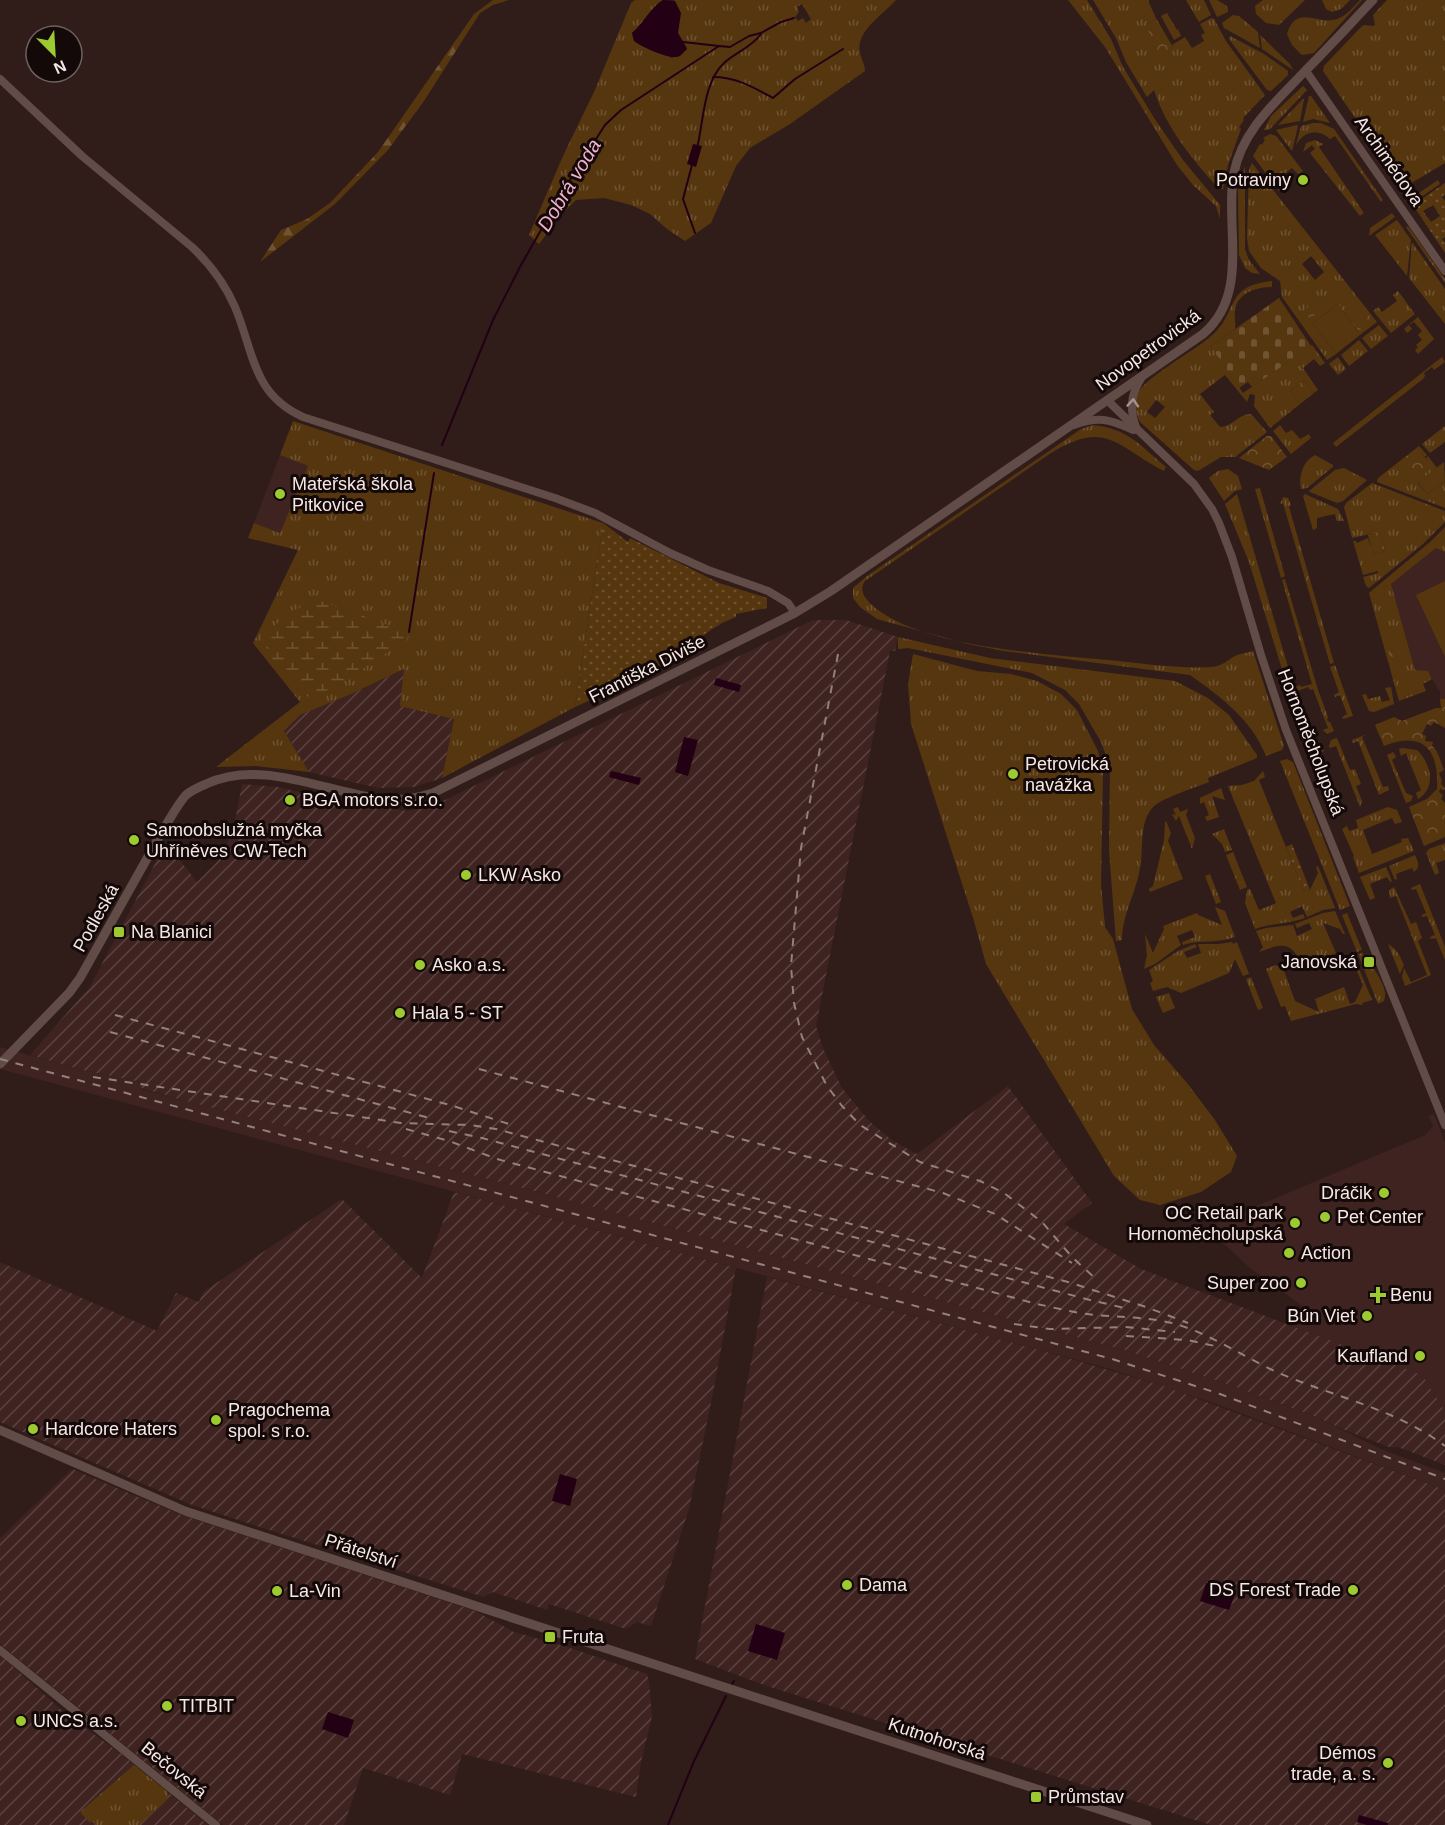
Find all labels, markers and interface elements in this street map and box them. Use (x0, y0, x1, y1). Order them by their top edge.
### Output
north arrow (24, 24, 84, 84)
text: N (51, 57, 69, 77)
street label: Archimédova (1351, 112, 1428, 211)
water label: Dobrá voda (533, 135, 605, 235)
place label: Potraviny (1216, 170, 1291, 190)
marker: Potraviny (1296, 173, 1310, 187)
street label: Novopetrovická (1092, 305, 1205, 395)
one-way arrow (1126, 399, 1139, 408)
place label: Mateřská škola Pitkovice (292, 474, 414, 515)
marker: Mateřská škola Pitkovice (273, 487, 287, 501)
street label: Františka Diviše (585, 631, 709, 707)
street label: Hornoměcholupská (1274, 666, 1348, 819)
place label: Petrovická navážka (1025, 754, 1110, 795)
marker: Petrovická navážka (1006, 767, 1020, 781)
place label: BGA motors s.r.o. (302, 790, 443, 810)
marker: BGA motors s.r.o. (283, 793, 297, 807)
place label: Samoobslužná myčka Uhříněves CW-Tech (146, 820, 323, 861)
marker: Samoobslužná myčka Uhříněves CW-Tech (127, 833, 141, 847)
place label: LKW Asko (478, 865, 561, 885)
marker: LKW Asko (459, 868, 473, 882)
street label: Podleská (69, 880, 123, 955)
place label: Na Blanici (131, 922, 212, 942)
marker: Na Blanici (112, 925, 126, 939)
place label: Janovská (1281, 952, 1358, 972)
place label: Asko a.s. (432, 955, 506, 975)
marker: Janovská (1362, 955, 1376, 969)
marker: Asko a.s. (413, 958, 427, 972)
place label: Hala 5 - ST (412, 1003, 503, 1023)
marker: Hala 5 - ST (393, 1006, 407, 1020)
place label: Dráčik (1321, 1183, 1373, 1203)
marker: Dráčik (1377, 1186, 1391, 1200)
place label: OC Retail park Hornoměcholupská (1128, 1203, 1284, 1244)
place label: Pet Center (1337, 1207, 1423, 1227)
marker: Pet Center (1318, 1210, 1332, 1224)
marker: OC Retail park Hornoměcholupská (1288, 1216, 1302, 1230)
place label: Action (1301, 1243, 1351, 1263)
marker: Action (1282, 1246, 1296, 1260)
place label: Super zoo (1207, 1273, 1289, 1293)
marker: Super zoo (1294, 1276, 1308, 1290)
place label: Benu (1390, 1285, 1432, 1305)
marker: Benu (1371, 1288, 1385, 1302)
place label: Bún Viet (1287, 1306, 1355, 1326)
marker: Bún Viet (1360, 1309, 1374, 1323)
place label: Kaufland (1337, 1346, 1408, 1366)
marker: Kaufland (1413, 1349, 1427, 1363)
place label: Pragochema spol. s r.o. (228, 1400, 331, 1441)
marker: Pragochema spol. s r.o. (209, 1413, 223, 1427)
place label: Hardcore Haters (45, 1419, 177, 1439)
marker: Hardcore Haters (26, 1422, 40, 1436)
street label: Přátelství (322, 1530, 400, 1572)
place label: Dama (859, 1575, 908, 1595)
marker: Dama (840, 1578, 854, 1592)
place label: DS Forest Trade (1209, 1580, 1341, 1600)
place label: La-Vin (289, 1581, 341, 1601)
marker: DS Forest Trade (1346, 1583, 1360, 1597)
marker: La-Vin (270, 1584, 284, 1598)
place label: Fruta (562, 1627, 605, 1647)
marker: Fruta (543, 1630, 557, 1644)
place label: TITBIT (179, 1696, 234, 1716)
marker: TITBIT (160, 1699, 174, 1713)
place label: UNCS a.s. (33, 1711, 118, 1731)
marker: UNCS a.s. (14, 1714, 28, 1728)
street label: Kutnohorská (886, 1714, 989, 1764)
street label: Bečovská (137, 1738, 211, 1803)
place label: Démos trade, a. s. (1291, 1743, 1376, 1784)
marker: Démos trade, a. s. (1381, 1756, 1395, 1770)
place label: Průmstav (1048, 1787, 1124, 1807)
marker: Průmstav (1029, 1790, 1043, 1804)

